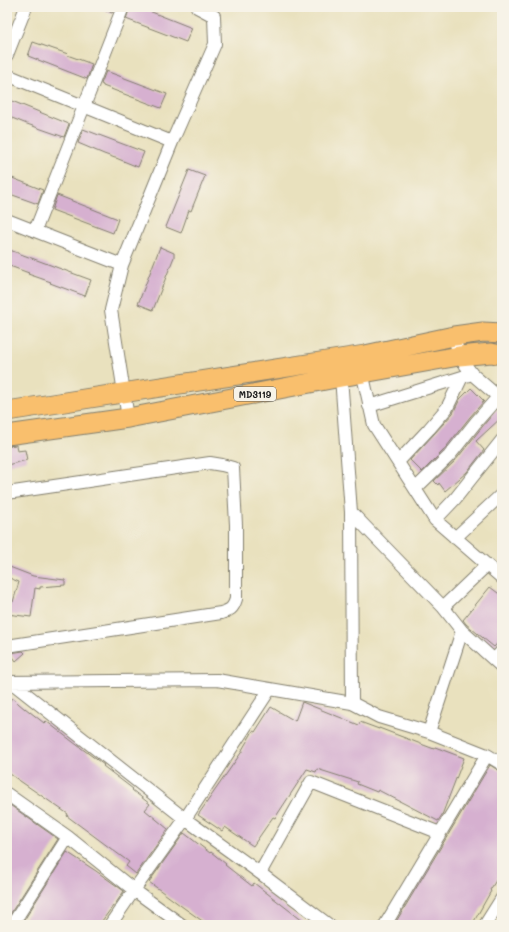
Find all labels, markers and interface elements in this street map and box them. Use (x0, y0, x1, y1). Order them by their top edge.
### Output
road number: MD3119 (234, 387, 276, 401)

